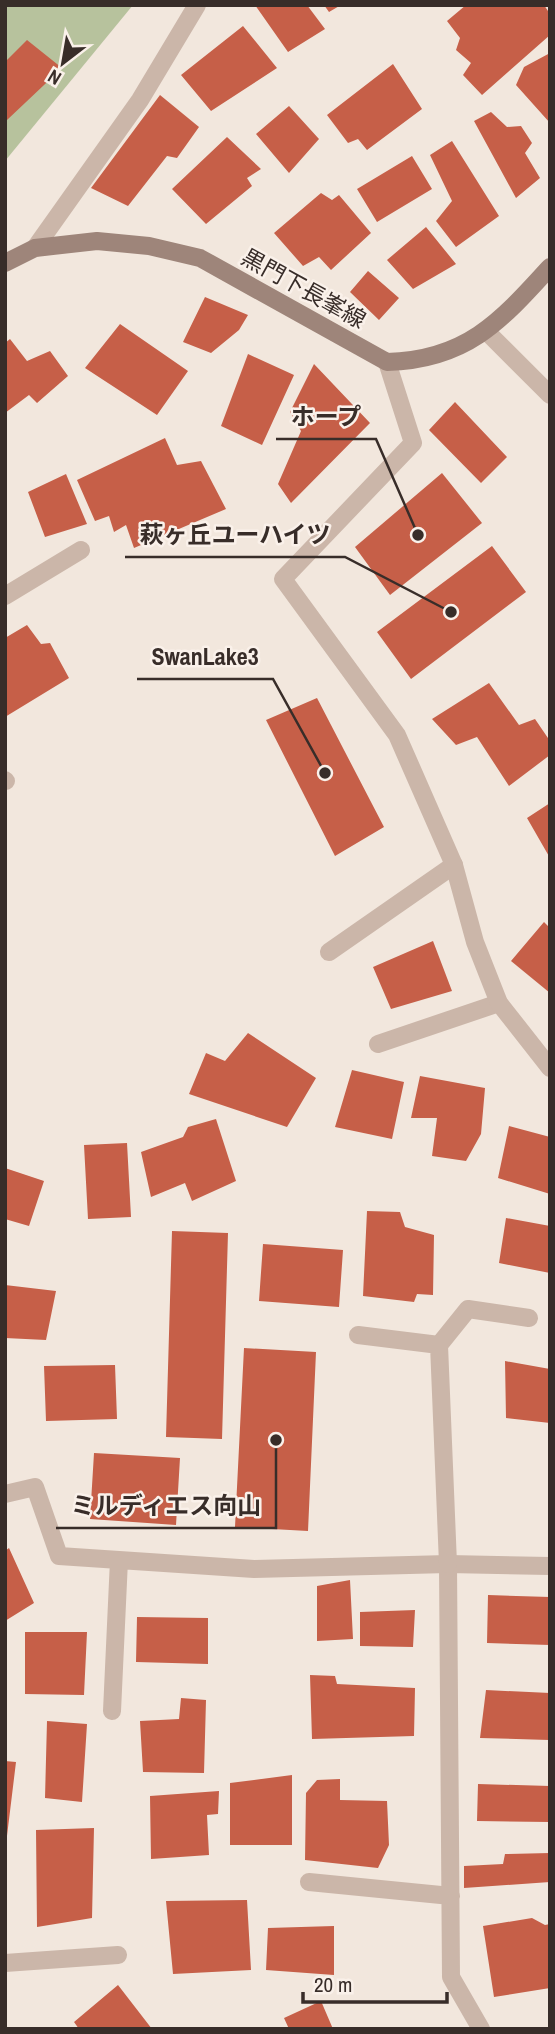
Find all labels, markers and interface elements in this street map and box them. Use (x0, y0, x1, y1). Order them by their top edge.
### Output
north arrow (28, 28, 98, 98)
text: N (43, 64, 66, 92)
street label: 黒門下長峯線 (236, 241, 372, 335)
callout: ホープ (276, 394, 376, 439)
text: ホープ (291, 400, 361, 432)
callout: 萩ヶ丘ユーハイツ (125, 512, 345, 557)
text: 萩ヶ丘ユーハイツ (139, 518, 331, 550)
callout: SwanLake3 (137, 634, 273, 679)
text: SwanLake3 (151, 640, 259, 672)
callout: ミルディエス向山 (56, 1483, 276, 1528)
text: ミルディエス向山 (71, 1489, 261, 1521)
scale bar (303, 1960, 447, 2004)
text: 20 m (314, 1970, 352, 1999)

